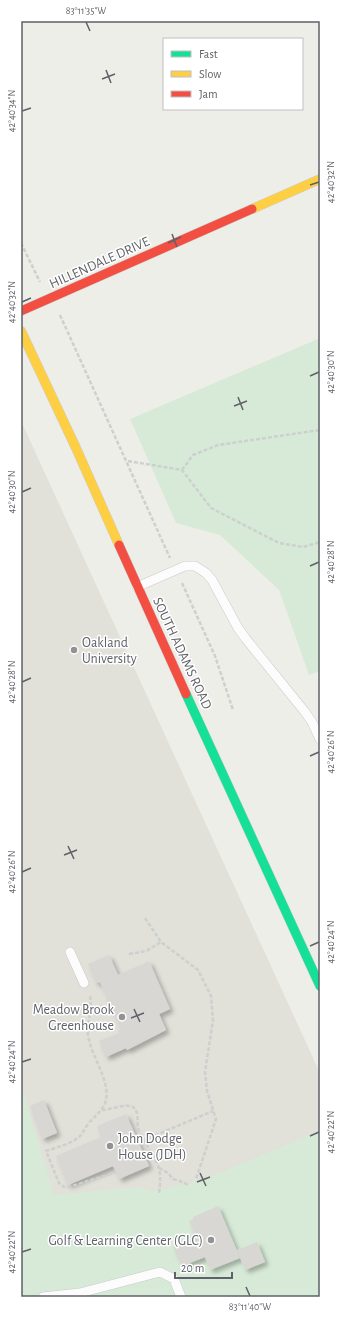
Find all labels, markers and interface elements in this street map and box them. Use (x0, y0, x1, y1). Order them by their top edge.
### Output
text: 83°11'35"W (66, 6, 106, 16)
legend (163, 38, 303, 110)
text: Fast (199, 48, 218, 60)
text: Slow (199, 68, 221, 80)
text: Jam (199, 88, 218, 100)
text: 42°40'34"N (7, 90, 17, 132)
text: 42°40'32"N (326, 161, 336, 203)
street label: HILLENDALE DRIVE (47, 234, 152, 291)
text: 42°40'32"N (7, 281, 17, 323)
text: 42°40'30"N (326, 350, 336, 394)
text: 42°40'30"N (7, 470, 17, 514)
text: 42°40'28"N (326, 541, 336, 583)
street label: SOUTH ADAMS ROAD (150, 595, 214, 711)
place label: Oakland University (82, 636, 137, 666)
marker: Oakland University (69, 645, 79, 655)
text: 42°40'28"N (7, 661, 17, 703)
text: 42°40'26"N (326, 731, 336, 773)
text: 42°40'26"N (7, 851, 17, 893)
text: 42°40'24"N (326, 920, 336, 964)
place label: Meadow Brook Greenhouse (33, 1003, 115, 1033)
marker: Meadow Brook Greenhouse (117, 1012, 127, 1022)
text: 42°40'24"N (7, 1040, 17, 1084)
text: 42°40'22"N (326, 1111, 336, 1153)
place label: John Dodge House (JDH) (118, 1132, 187, 1162)
marker: John Dodge House (JDH) (105, 1141, 115, 1151)
text: 42°40'22"N (7, 1231, 17, 1273)
place label: Golf & Learning Center (GLC) (49, 1234, 203, 1248)
marker: Golf & Learning Center (GLC) (206, 1235, 216, 1245)
scale bar (175, 1254, 232, 1280)
text: 20 m (181, 1262, 204, 1274)
text: 83°11'40"W (229, 1302, 271, 1312)

